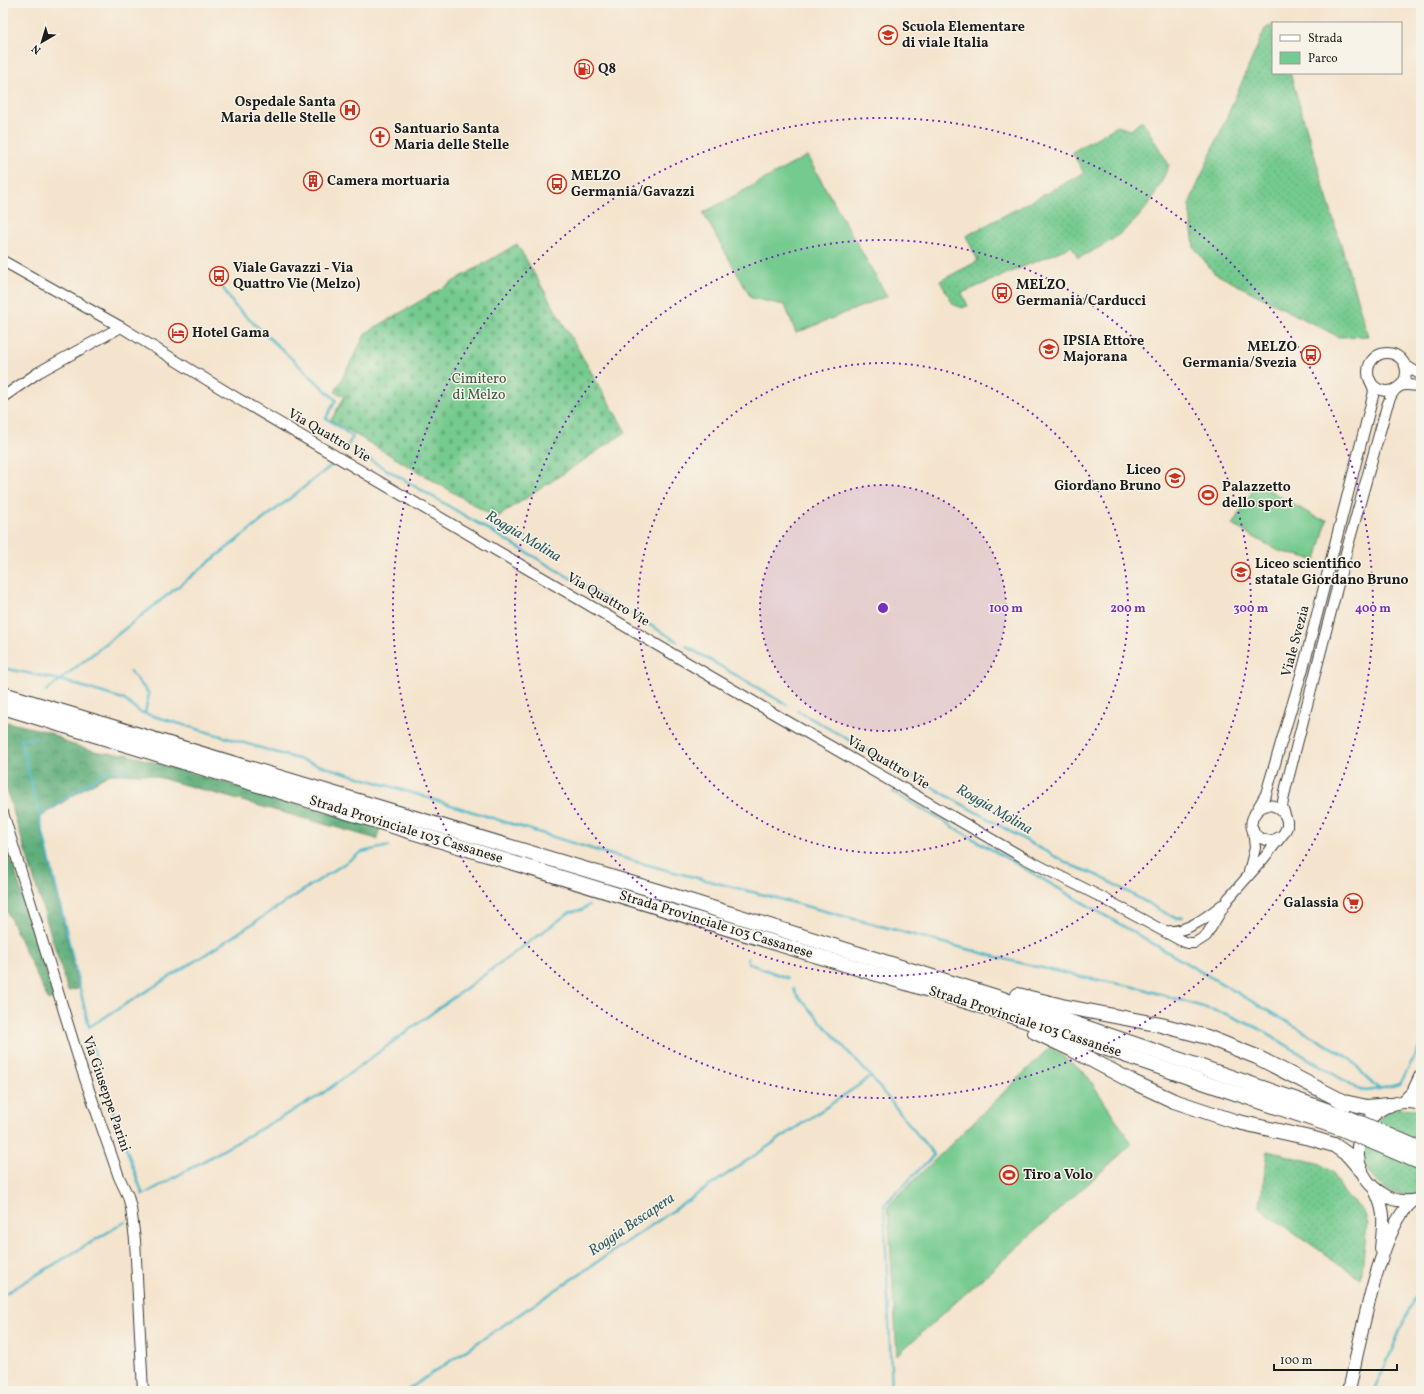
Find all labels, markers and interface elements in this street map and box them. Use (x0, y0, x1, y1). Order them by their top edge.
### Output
place label: Scuola Elementare di viale Italia (902, 18, 1025, 53)
north arrow (22, 22, 62, 62)
legend (1272, 22, 1402, 74)
school or university icon: Scuola Elementare di viale Italia (877, 24, 899, 46)
text: Strada (1308, 31, 1343, 47)
text: N (29, 40, 45, 57)
text: Parco (1308, 51, 1338, 67)
fuel station icon: Q8 (573, 58, 595, 80)
place label: Q8 (598, 60, 616, 79)
place label: Ospedale Santa Maria delle Stelle (221, 93, 336, 128)
hospital icon: Ospedale Santa Maria delle Stelle (339, 99, 361, 121)
place label: Santuario Santa Maria delle Stelle (394, 120, 509, 155)
church icon: Santuario Santa Maria delle Stelle (369, 126, 391, 148)
place label: MELZO Germania/Gavazzi (571, 167, 695, 202)
building icon: Camera mortuaria (302, 170, 324, 192)
place label: Camera mortuaria (327, 172, 450, 191)
bus stop icon: MELZO Germania/Gavazzi (546, 173, 568, 195)
place label: Viale Gavazzi - Via Quattro Vie (Melzo) (233, 259, 361, 294)
bus stop icon: Viale Gavazzi - Via Quattro Vie (Melzo) (208, 265, 230, 287)
place label: MELZO Germania/Carducci (1016, 276, 1146, 311)
bus stop icon: MELZO Germania/Carducci (991, 282, 1013, 304)
hotel icon: Hotel Gama (167, 322, 189, 344)
place label: Hotel Gama (192, 324, 270, 343)
place label: IPSIA Ettore Majorana (1063, 332, 1144, 367)
school or university icon: IPSIA Ettore Majorana (1038, 338, 1060, 360)
place label: MELZO Germania/Svezia (1183, 338, 1297, 373)
bus stop icon: MELZO Germania/Svezia (1300, 344, 1322, 366)
park label: Cimitero di Melzo (452, 370, 506, 405)
street label: Via Quattro Vie (284, 405, 374, 468)
place label: Liceo Giordano Bruno (1054, 461, 1161, 496)
school or university icon: Liceo Giordano Bruno (1164, 467, 1186, 489)
place label: Palazzetto dello sport (1222, 478, 1293, 513)
sports icon: Palazzetto dello sport (1197, 484, 1219, 506)
water label: Roggia Molina (481, 506, 565, 568)
place label: Liceo scientifico statale Giordano Bruno (1255, 555, 1409, 590)
school or university icon: Liceo scientifico statale Giordano Bruno (1230, 561, 1252, 583)
street label: Via Quattro Vie (563, 569, 653, 632)
centre of rings (876, 601, 890, 615)
text: 100 m (989, 601, 1023, 617)
text: 200 m (1110, 601, 1146, 617)
text: 300 m (1234, 601, 1269, 617)
text: 400 m (1355, 601, 1391, 617)
street label: Viale Svezia (1277, 603, 1315, 679)
street label: Via Quattro Vie (843, 732, 933, 795)
water label: Roggia Molina (952, 780, 1036, 840)
street label: Strada Provinciale 103 Cassanese (307, 791, 506, 869)
street label: Strada Provinciale 103 Cassanese (617, 886, 816, 964)
supermarket icon: Galassia (1342, 892, 1364, 914)
place label: Galassia (1284, 894, 1339, 913)
street label: Strada Provinciale 103 Cassanese (926, 982, 1124, 1062)
street label: Via Giuseppe Parini (77, 1034, 135, 1154)
sports icon: Tiro a Volo (998, 1164, 1020, 1186)
place label: Tiro a Volo (1023, 1166, 1093, 1185)
water label: Roggia Bescapera (585, 1188, 679, 1262)
scale bar (1274, 1346, 1397, 1372)
text: 100 m (1280, 1353, 1313, 1369)

